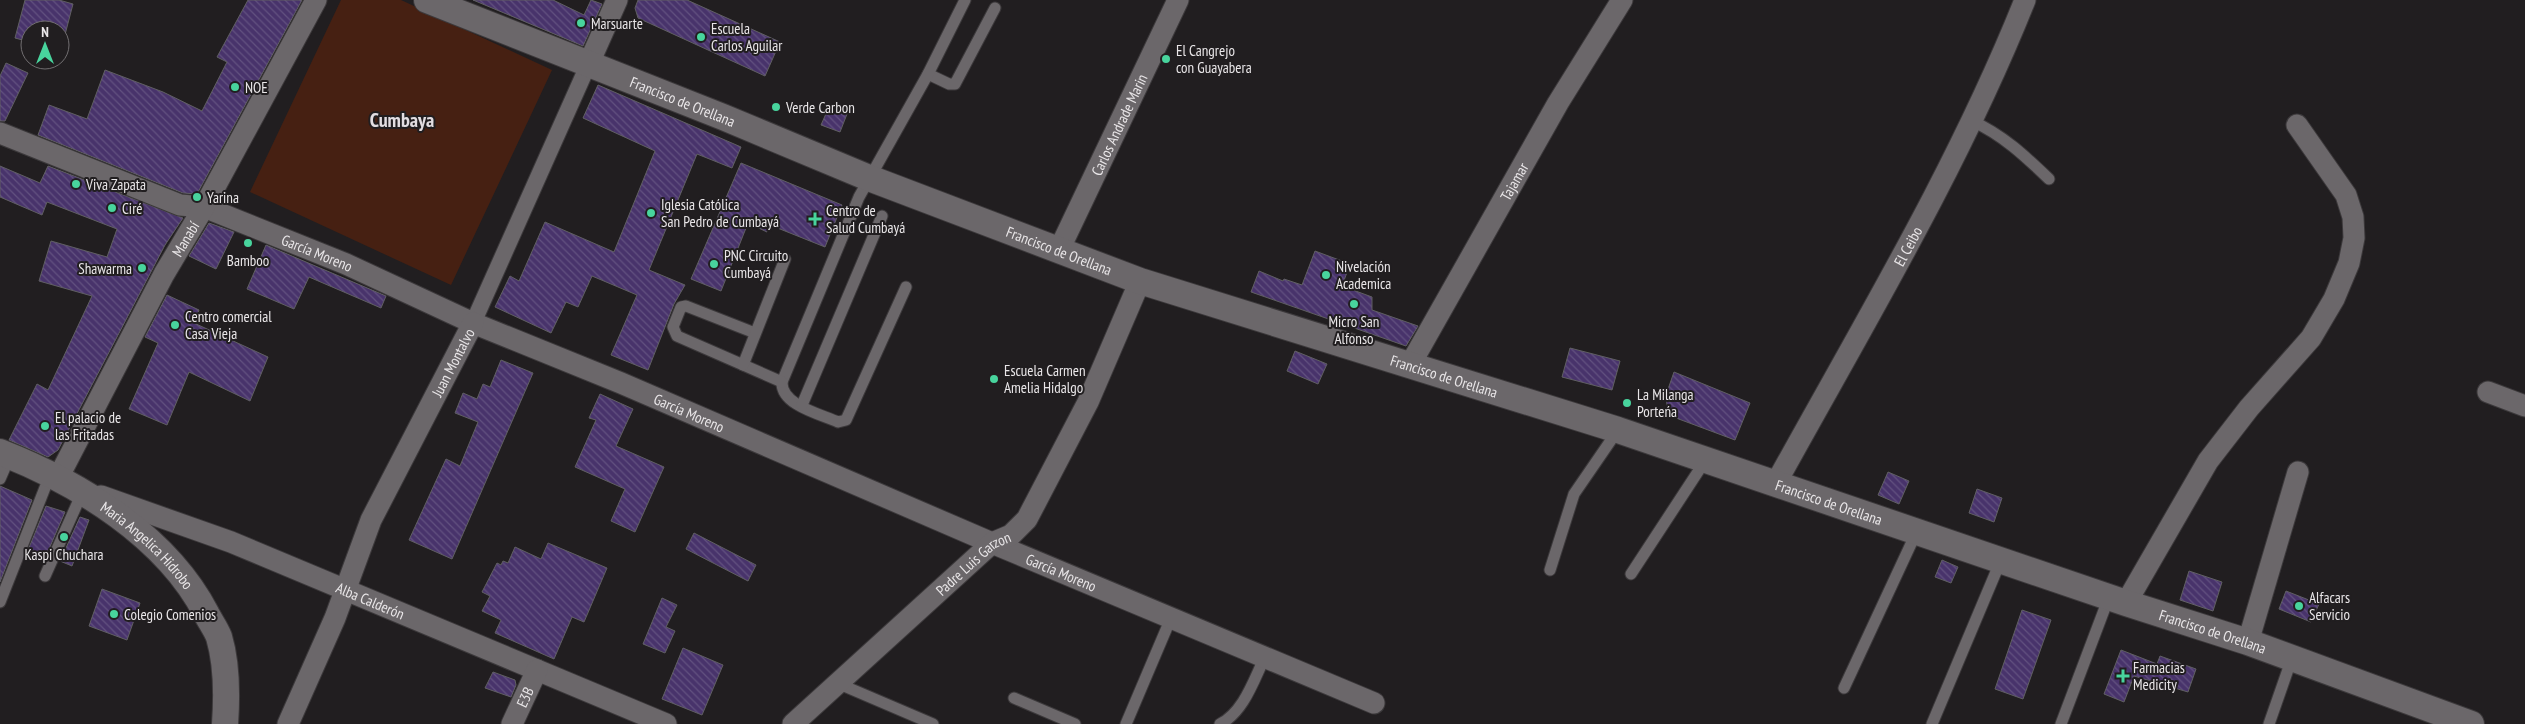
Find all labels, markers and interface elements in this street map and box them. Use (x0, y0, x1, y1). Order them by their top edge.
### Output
place label: Marsuarte (591, 14, 643, 33)
marker: Marsuarte (575, 17, 587, 29)
place label: Escuela Carlos Aguilar (711, 19, 783, 55)
north arrow (20, 20, 70, 70)
text: N (41, 23, 49, 41)
marker: Escuela Carlos Aguilar (695, 31, 707, 43)
place label: El Cangrejo con Guayabera (1176, 41, 1252, 77)
marker: El Cangrejo con Guayabera (1160, 53, 1172, 65)
street label: Carlos Andrade Marin (1086, 71, 1151, 178)
street label: Francisco de Orellana (627, 72, 738, 131)
place label: NOE (245, 78, 268, 97)
marker: NOE (229, 81, 241, 93)
place label: Verde Carbon (785, 98, 855, 117)
marker: Verde Carbon (770, 101, 782, 113)
district label: Cumbaya (370, 107, 434, 133)
street label: Tajamar (1496, 158, 1532, 204)
place label: Viva Zapata (85, 175, 146, 194)
marker: Viva Zapata (70, 178, 82, 190)
place label: Yarina (207, 188, 239, 207)
marker: Yarina (191, 191, 203, 203)
place label: Iglesia Católica San Pedro de Cumbayá (661, 195, 779, 231)
place label: Ciré (122, 199, 142, 218)
place label: Centro de Salud Cumbayá (826, 201, 905, 237)
marker: Ciré (106, 202, 118, 214)
marker: Iglesia Católica San Pedro de Cumbayá (645, 207, 657, 219)
marker: Centro de Salud Cumbayá (808, 212, 822, 226)
street label: Manabí (167, 217, 203, 260)
street label: Francisco de Orellana (1004, 222, 1115, 279)
street label: El Ceibo (1889, 223, 1926, 269)
street label: García Moreno (279, 230, 356, 275)
marker: Bamboo (242, 237, 254, 249)
place label: PNC Circuito Cumbayá (724, 246, 788, 282)
place label: Bamboo (227, 251, 269, 270)
place label: Nivelación Academica (1336, 257, 1391, 293)
marker: PNC Circuito Cumbayá (708, 258, 720, 270)
place label: Shawarma (78, 259, 132, 278)
marker: Shawarma (136, 262, 148, 274)
marker: Nivelación Academica (1320, 269, 1332, 281)
marker: Micro San Alfonso (1348, 298, 1360, 310)
place label: Centro comercial Casa Vieja (185, 307, 272, 343)
place label: Micro San Alfonso (1329, 312, 1379, 348)
marker: Centro comercial Casa Vieja (169, 319, 181, 331)
street label: Juan Montalvo (427, 325, 478, 401)
street label: Francisco de Orellana (1388, 350, 1500, 401)
place label: Escuela Carmen Amelia Hidalgo (1004, 361, 1086, 397)
marker: Escuela Carmen Amelia Hidalgo (988, 373, 1000, 385)
place label: La Milanga Porteńa (1637, 385, 1694, 421)
street label: García Moreno (651, 389, 727, 436)
marker: La Milanga Porteńa (1621, 397, 1633, 409)
place label: El palacio de las Fritadas (55, 408, 121, 444)
marker: El palacio de las Fritadas (39, 420, 51, 432)
street label: Francisco de Orellana (1773, 475, 1885, 529)
street label: Maria Angelica Hidrobo (97, 497, 198, 593)
street label: Padre Luis Garzon (931, 527, 1013, 599)
marker: Kaspi Chuchara (58, 531, 70, 543)
place label: Kaspi Chuchara (24, 545, 104, 564)
street label: García Moreno (1023, 549, 1100, 595)
street label: Alba Calderón (333, 578, 407, 623)
place label: Alfacars Servicio (2309, 588, 2350, 624)
marker: Alfacars Servicio (2293, 600, 2305, 612)
place label: Colegio Comenios (124, 605, 216, 624)
street label: Francisco de Orellana (2157, 605, 2269, 657)
marker: Colegio Comenios (108, 608, 120, 620)
place label: Farmacias Medicity (2133, 658, 2185, 694)
marker: Farmacias Medicity (2117, 670, 2129, 682)
street label: E3B (512, 684, 537, 710)

